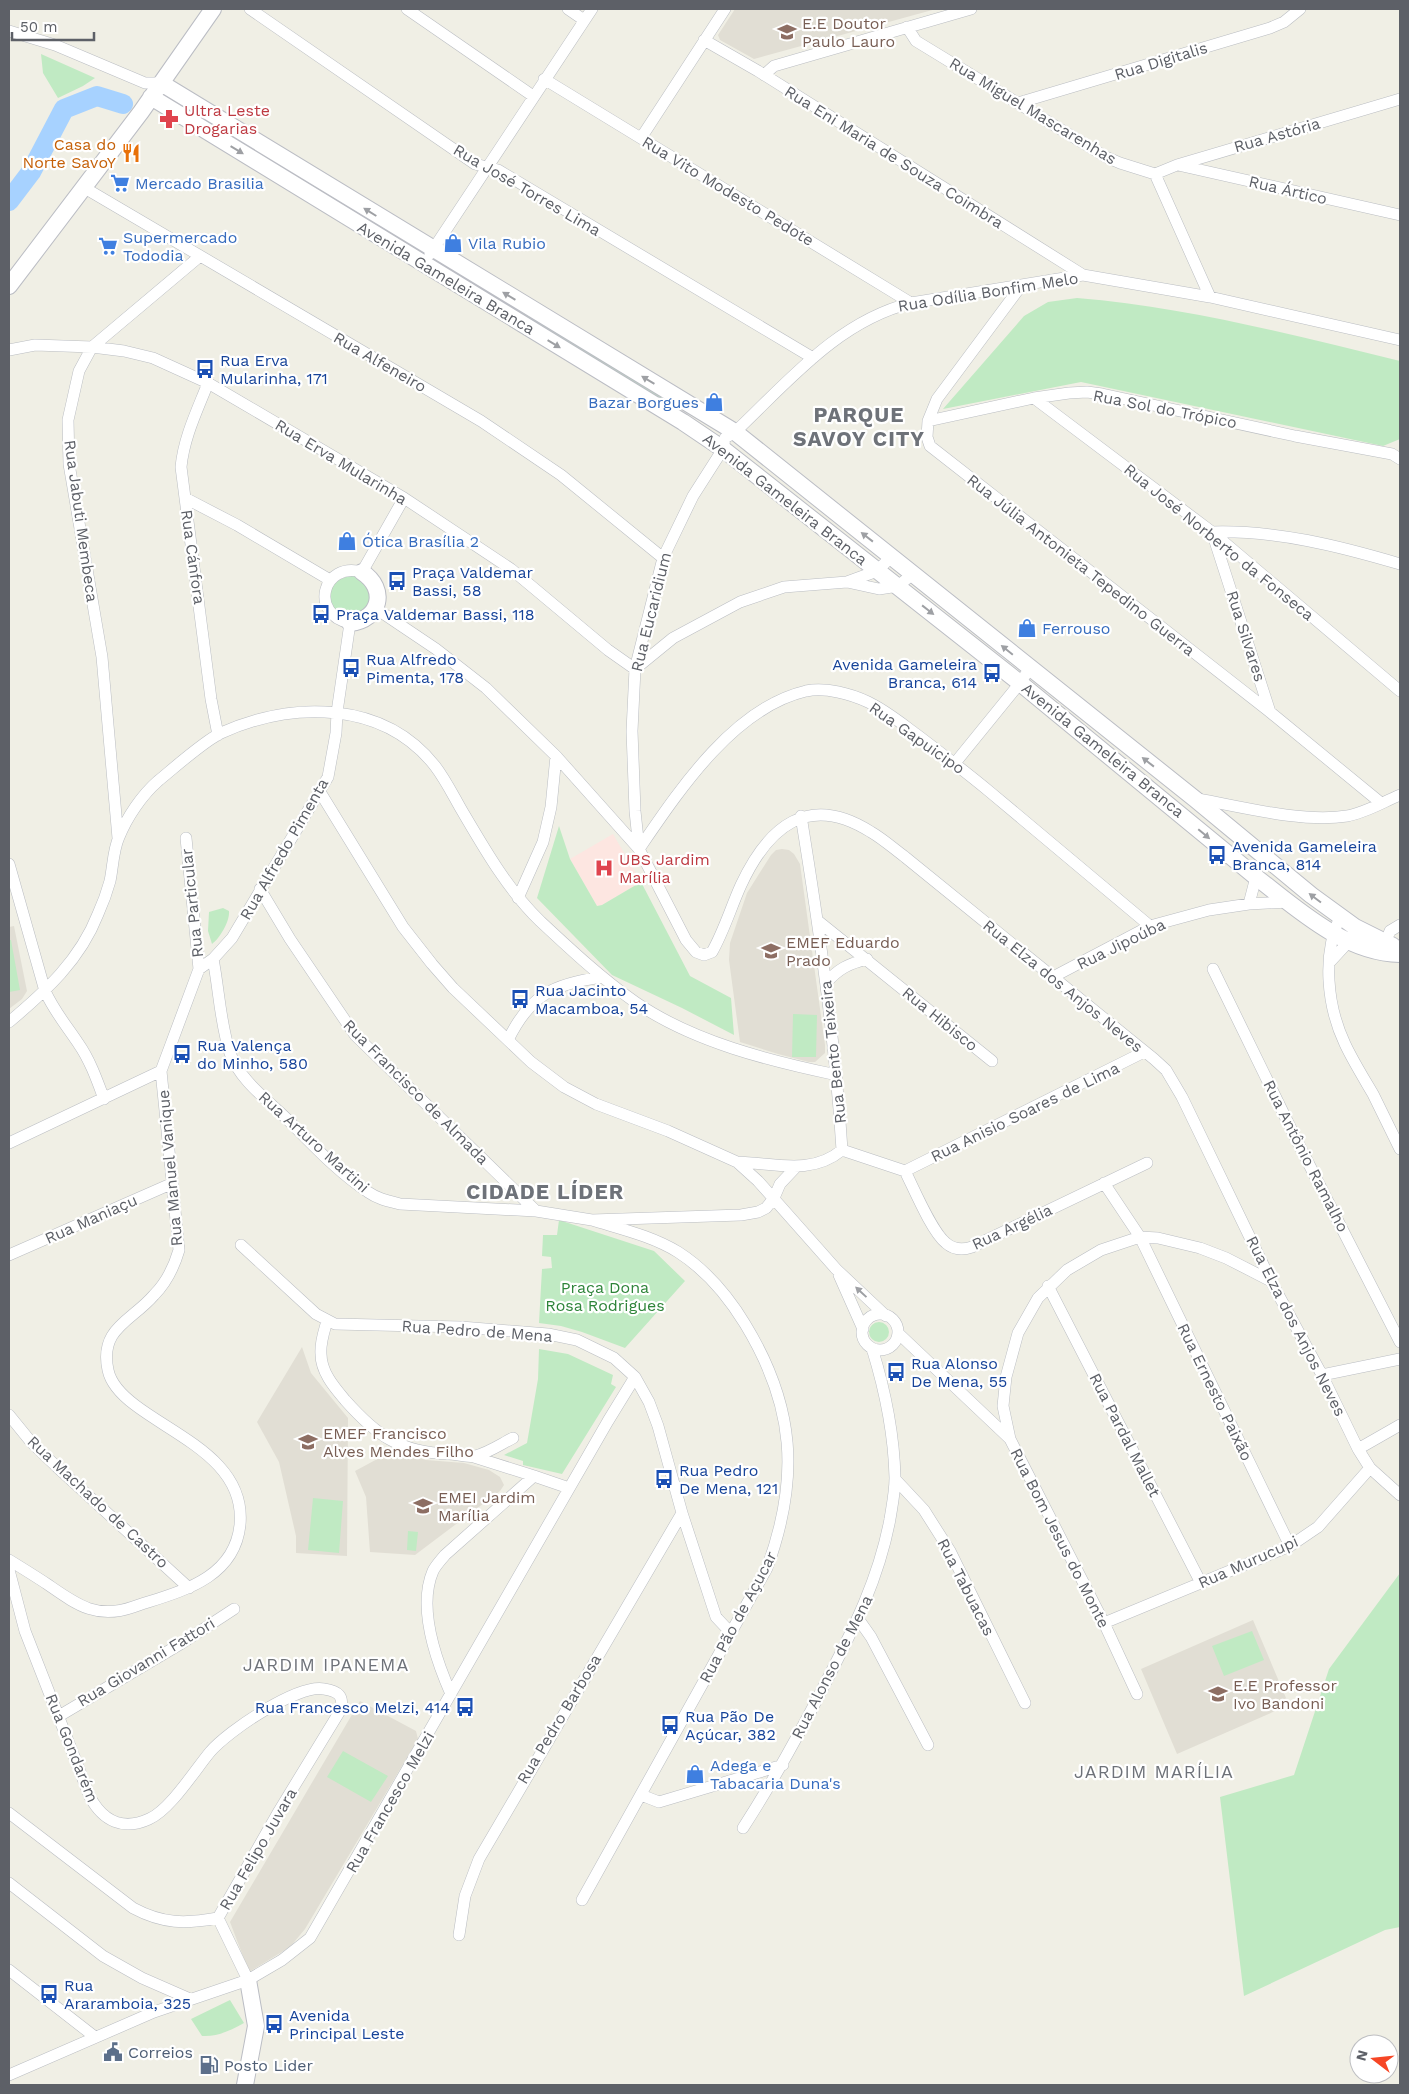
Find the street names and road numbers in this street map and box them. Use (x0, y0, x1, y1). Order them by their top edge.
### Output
street label: Rua Digitalis (1112, 38, 1210, 84)
street label: Rua Miguel Mascarenhas (946, 53, 1120, 169)
street label: Rua Eni Maria de Souza Coimbra (781, 82, 1007, 232)
street label: Rua Astória (1232, 114, 1322, 156)
street label: Rua Vito Modesto Pedote (639, 132, 817, 250)
street label: Rua José Torres Lima (450, 140, 604, 240)
street label: Rua Ártico (1247, 172, 1329, 208)
street label: Avenida Gameleira Branca (354, 217, 538, 339)
street label: Rua Odília Bonfim Melo (896, 268, 1080, 316)
street label: Rua Alfeneiro (330, 328, 430, 396)
street label: Rua Sol do Trópico (1091, 386, 1239, 432)
street label: Rua Erva Mularinha (272, 415, 410, 509)
street label: Avenida Gameleira Branca (699, 429, 871, 569)
street label: Rua Jabuti Membeca (60, 439, 102, 603)
street label: Rua José Norberto da Fonseca (1120, 459, 1318, 625)
street label: Rua Júlia Antonieta Tepedino Guerra (963, 470, 1199, 660)
street label: Rua Cánfora (177, 508, 209, 606)
street label: Rua Eucaridium (627, 550, 675, 674)
street label: Rua Silvares (1222, 588, 1270, 684)
street label: Avenida Gameleira Branca (1018, 679, 1188, 821)
street label: Rua Gapuicipo (866, 698, 968, 778)
street label: Rua Alfredo Pimenta (236, 775, 332, 923)
street label: Rua Particular (177, 847, 207, 959)
street label: Rua Jipoúba (1074, 914, 1168, 974)
street label: Rua Elza dos Anjos Neves (979, 916, 1147, 1056)
street label: Rua Bento Teixeira (816, 980, 850, 1124)
street label: Rua Hibisco (898, 983, 982, 1055)
street label: Rua Francisco de Almada (339, 1015, 493, 1169)
street label: Rua Anisio Soares de Lima (928, 1058, 1122, 1166)
street label: Rua Antônio Ramalho (1259, 1077, 1353, 1235)
street label: Rua Arturo Martini (255, 1087, 373, 1197)
street label: Rua Manuel Vanique (154, 1089, 186, 1247)
street label: Rua Maniaçu (42, 1190, 140, 1248)
street label: Rua Argélia (969, 1200, 1055, 1254)
street label: Rua Elza dos Anjos Neves (1242, 1233, 1350, 1419)
street label: Rua Pedro de Mena (401, 1316, 553, 1346)
street label: Rua Ernesto Paixão (1173, 1320, 1257, 1464)
street label: Rua Pardal Mallet (1086, 1370, 1165, 1500)
street label: Rua Machado de Castro (24, 1432, 172, 1572)
street label: Rua Bom Jesus do Monte (1006, 1445, 1114, 1631)
street label: Rua Murucupi (1195, 1531, 1301, 1593)
street label: Rua Tabuacas (933, 1535, 999, 1639)
street label: Rua Pão de Açucar (695, 1548, 781, 1686)
street label: Rua Alonso de Mena (787, 1592, 877, 1742)
street label: Rua Giovanni Fattori (74, 1613, 218, 1711)
street label: Rua Pedro Barbosa (513, 1651, 605, 1787)
street label: Rua Gondarém (42, 1691, 102, 1805)
street label: Rua Francesco Melzi (342, 1728, 438, 1876)
street label: Rua Felipo Juvara (215, 1785, 301, 1913)

